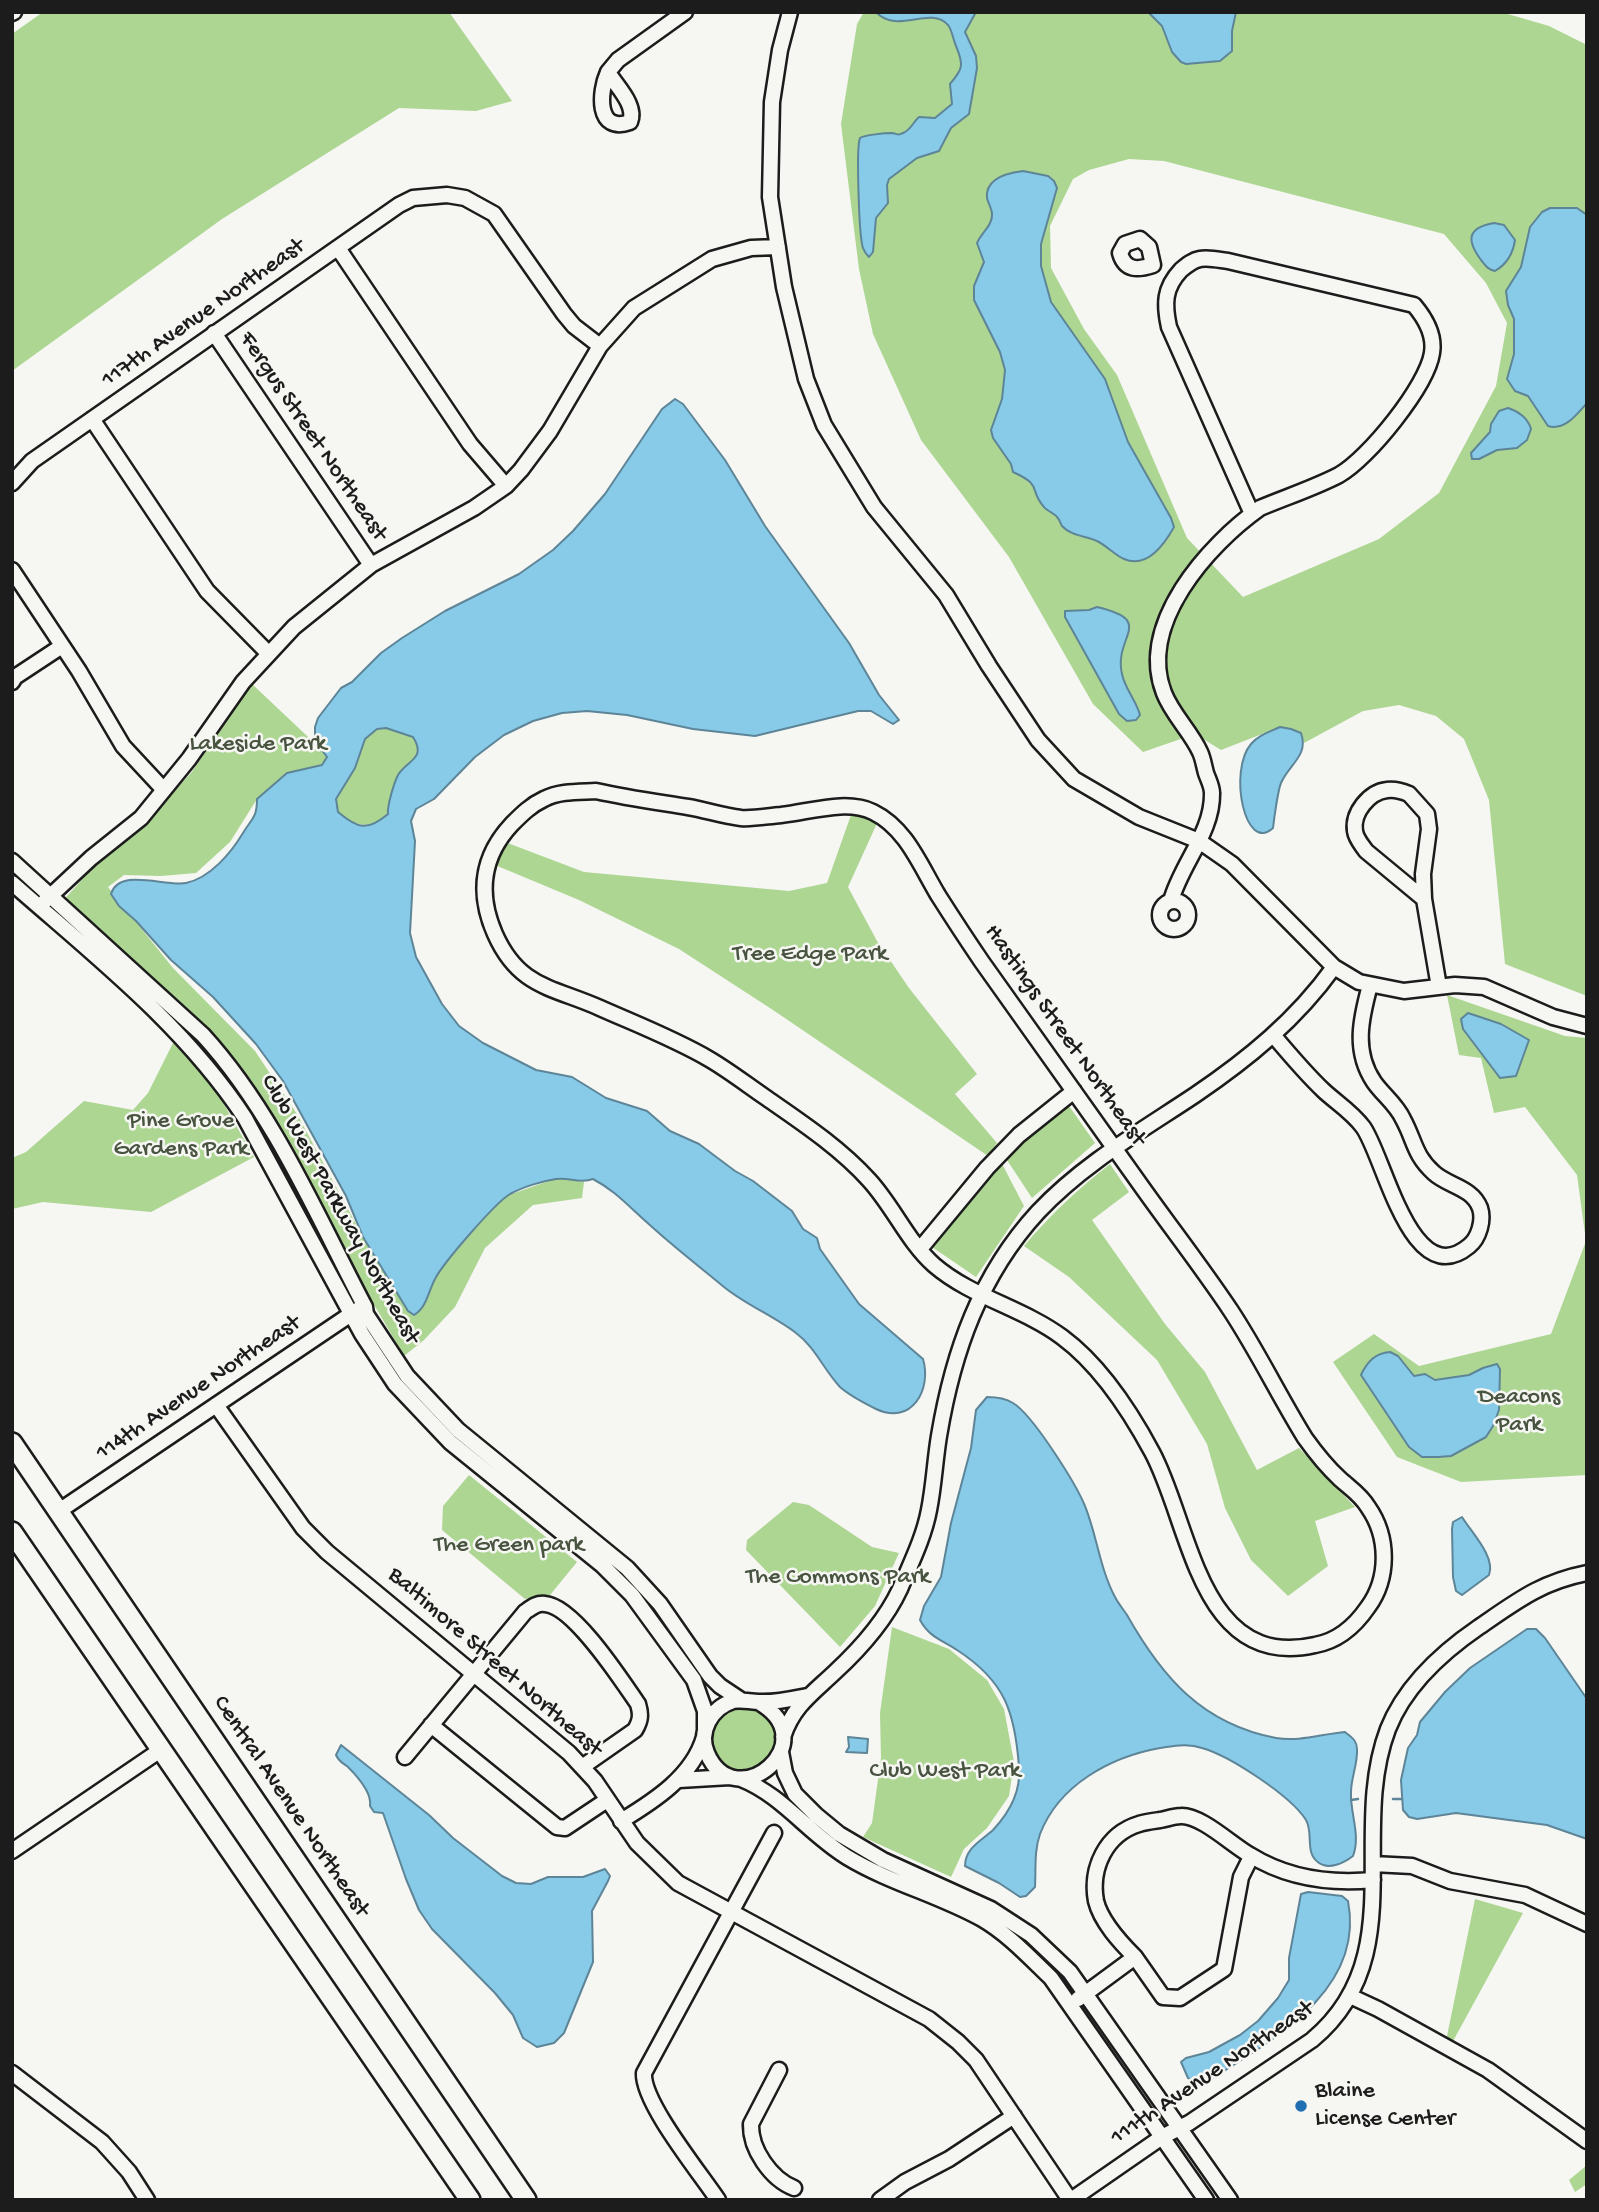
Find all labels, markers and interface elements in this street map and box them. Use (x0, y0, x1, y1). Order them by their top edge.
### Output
street label: 117th Avenue Northeast (97, 233, 311, 395)
street label: Fergus Street Northeast (231, 327, 393, 547)
park label: Lakeside Park (189, 731, 327, 759)
street label: Hastings Street Northeast (977, 920, 1151, 1152)
park label: Tree Edge Park (733, 941, 887, 969)
street label: Club West Parkway Northeast (253, 1070, 425, 1350)
park label: Pine Grove Gardens Park (113, 1108, 249, 1164)
street label: 114th Avenue Northeast (91, 1310, 307, 1468)
park label: Deacons Park (1478, 1384, 1560, 1440)
park label: The Green park (434, 1532, 584, 1560)
street label: Baltimore Street Northeast (381, 1562, 607, 1764)
park label: The Commons Park (746, 1564, 930, 1592)
street label: Central Avenue Northeast (205, 1691, 375, 1923)
park label: Club West Park (870, 1758, 1020, 1786)
street label: 111th Avenue Northeast (1106, 1995, 1320, 2153)
place label: Blaine License Center (1315, 2078, 1455, 2134)
marker: Blaine License Center (1293, 2098, 1309, 2114)

